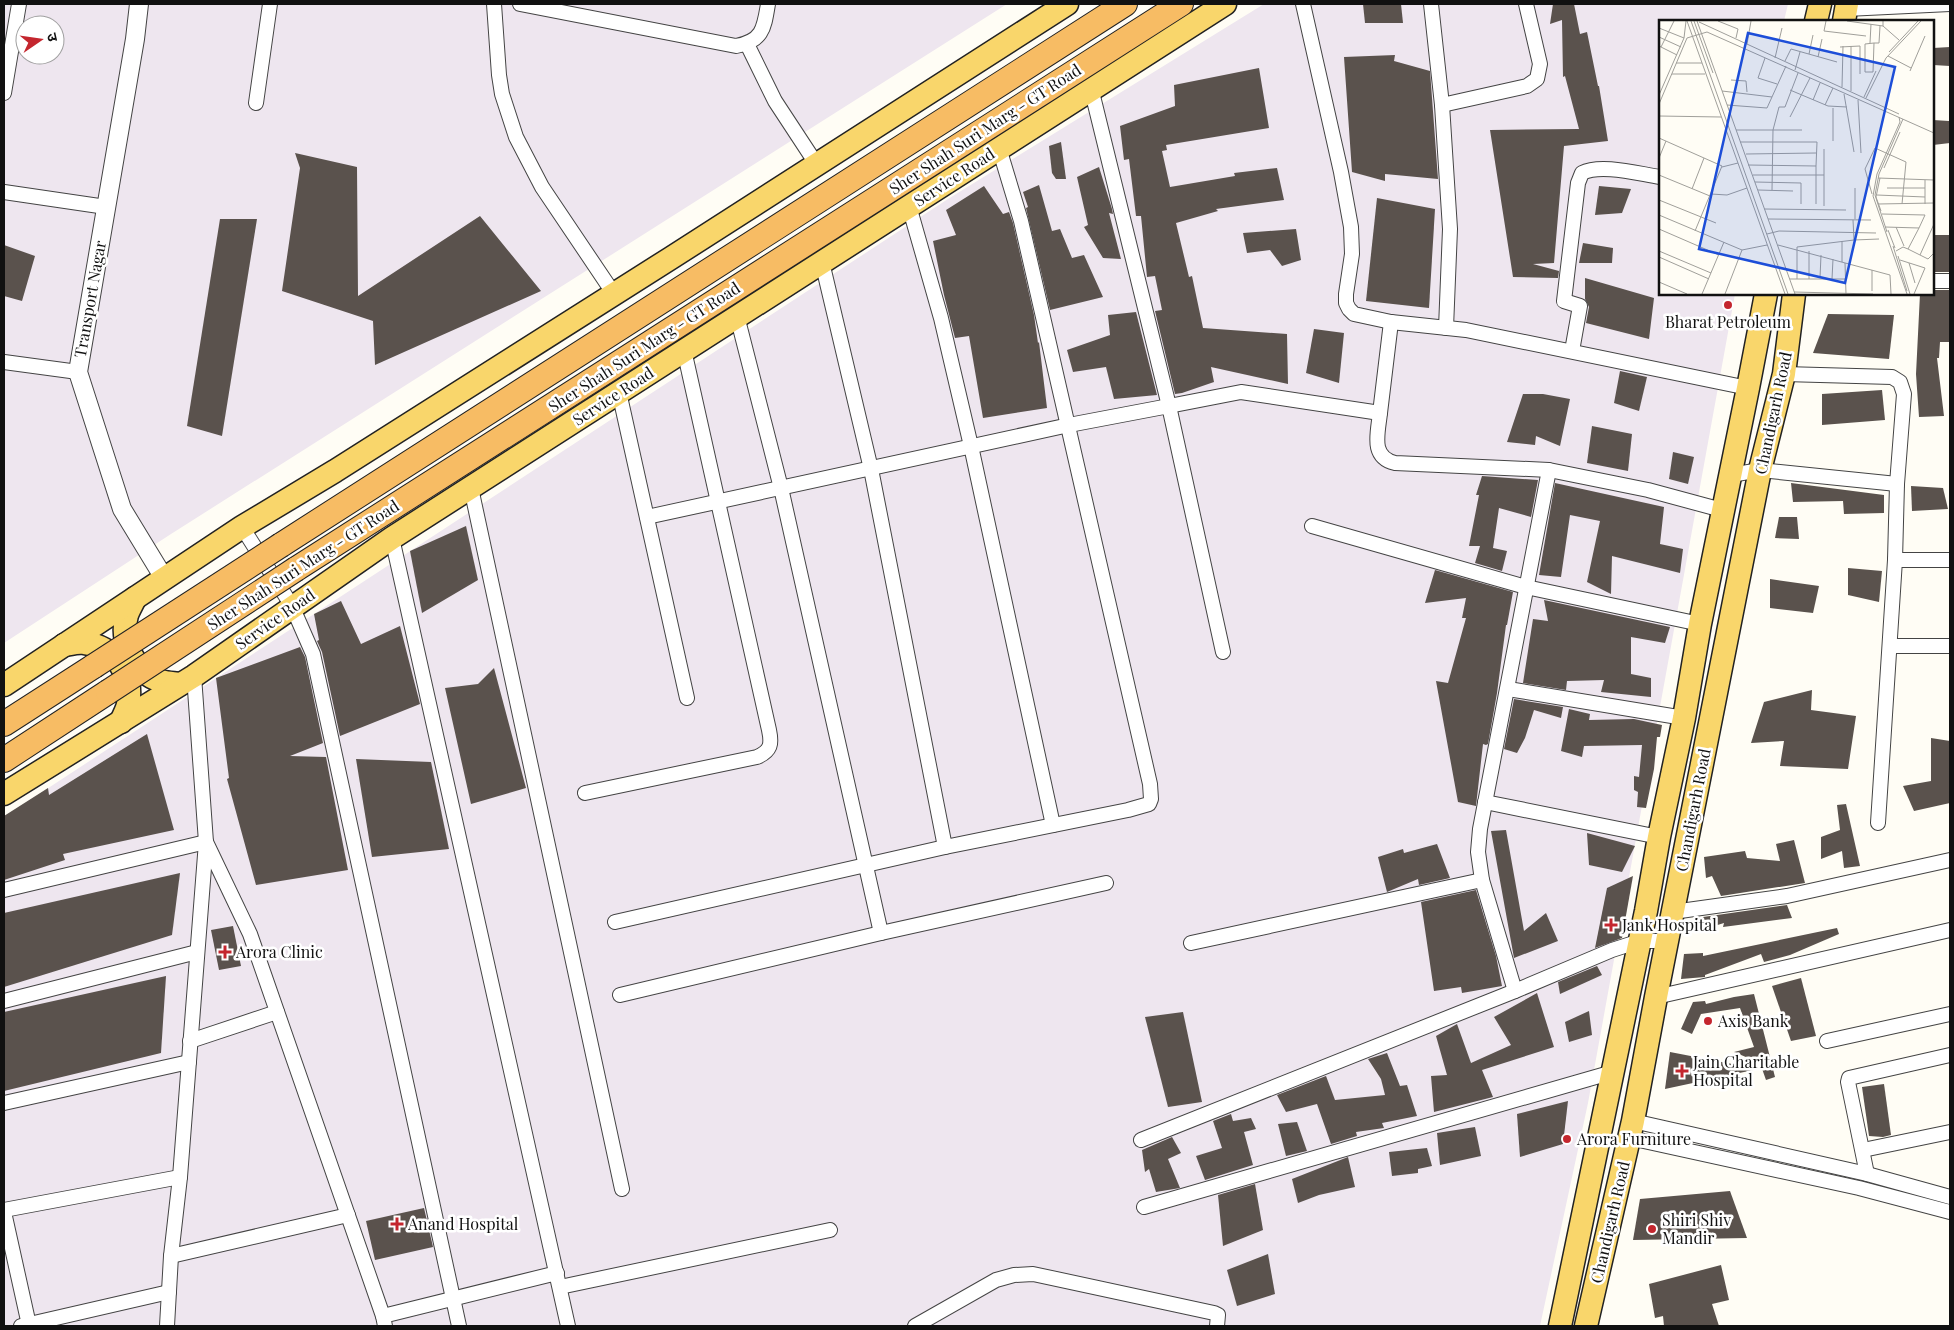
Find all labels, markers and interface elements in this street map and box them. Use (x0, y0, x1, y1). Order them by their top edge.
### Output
north arrow (15, 15, 65, 65)
inset map (1659, 20, 1934, 295)
text: उ (43, 31, 64, 44)
street label: Sher Shah Suri Marg - GT Road (885, 59, 1085, 199)
street label: Service Road (909, 143, 998, 211)
street label: Transport Nagar (69, 239, 110, 359)
street label: Sher Shah Suri Marg - GT Road (544, 277, 744, 417)
marker: Bharat Petroleum (1722, 299, 1734, 311)
place label: Bharat Petroleum (1665, 311, 1791, 332)
street label: Chandigarh Road (1749, 350, 1796, 476)
street label: Service Road (568, 362, 657, 430)
street label: Sher Shah Suri Marg - GT Road (203, 495, 403, 635)
street label: Service Road (231, 583, 319, 654)
street label: Chandigarh Road (1670, 747, 1715, 873)
place label: Jank Hospital (1621, 914, 1717, 935)
marker: Jank Hospital (1604, 918, 1618, 932)
place label: Arora Clinic (235, 941, 323, 962)
marker: Arora Clinic (218, 945, 232, 959)
place label: Axis Bank (1717, 1010, 1789, 1031)
marker: Axis Bank (1702, 1015, 1714, 1027)
place label: Jain Charitable Hospital (1692, 1051, 1799, 1090)
marker: Jain Charitable Hospital (1675, 1064, 1689, 1078)
place label: Arora Furniture (1576, 1128, 1691, 1149)
marker: Arora Furniture (1561, 1133, 1573, 1145)
street label: Chandigarh Road (1585, 1159, 1634, 1285)
place label: Shiri Shiv Mandir (1662, 1209, 1731, 1248)
place label: Anand Hospital (407, 1213, 519, 1234)
marker: Anand Hospital (390, 1217, 404, 1231)
marker: Shiri Shiv Mandir (1646, 1223, 1658, 1235)

